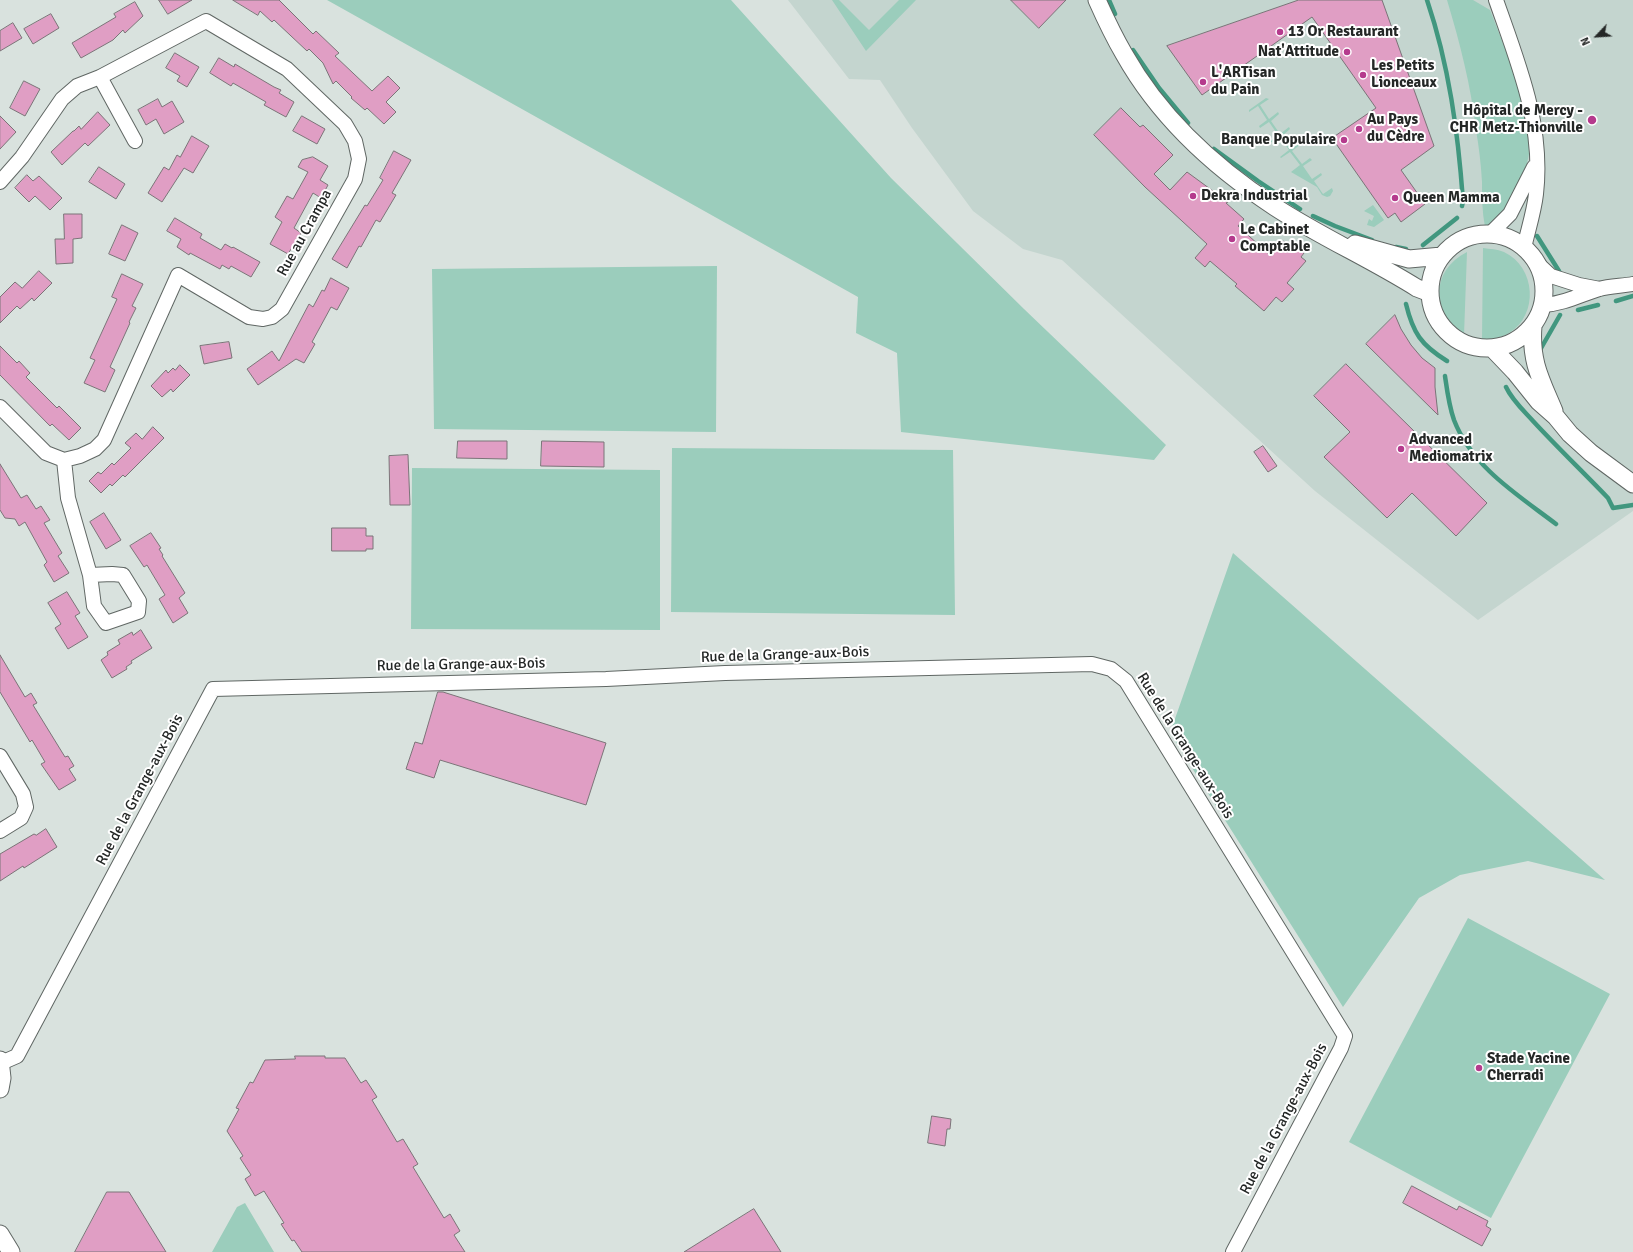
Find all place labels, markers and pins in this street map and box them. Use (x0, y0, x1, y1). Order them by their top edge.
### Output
place label: 13 Or Restaurant (1288, 23, 1399, 41)
marker: 13 Or Restaurant (1275, 27, 1285, 37)
place label: Nat'Attitude (1258, 43, 1339, 61)
marker: Nat'Attitude (1342, 47, 1352, 57)
place label: Les Petits Lionceaux (1371, 57, 1437, 92)
place label: L'ARTisan du Pain (1211, 64, 1276, 99)
marker: Les Petits Lionceaux (1358, 70, 1368, 80)
marker: L'ARTisan du Pain (1198, 77, 1208, 87)
place label: Hôpital de Mercy - CHR Metz-Thionville (1450, 102, 1583, 137)
place label: Au Pays du Cèdre (1367, 111, 1424, 146)
marker: Hôpital de Mercy - CHR Metz-Thionville (1586, 114, 1598, 126)
marker: Au Pays du Cèdre (1354, 124, 1364, 134)
place label: Banque Populaire (1221, 131, 1336, 149)
marker: Banque Populaire (1339, 135, 1349, 145)
place label: Dekra Industrial (1201, 187, 1308, 205)
place label: Queen Mamma (1403, 189, 1500, 207)
marker: Dekra Industrial (1188, 191, 1198, 201)
marker: Queen Mamma (1390, 193, 1400, 203)
place label: Le Cabinet Comptable (1240, 221, 1310, 256)
marker: Le Cabinet Comptable (1227, 234, 1237, 244)
place label: Advanced Mediomatrix (1409, 431, 1493, 466)
marker: Advanced Mediomatrix (1396, 444, 1406, 454)
place label: Stade Yacine Cherradi (1487, 1050, 1570, 1085)
marker: Stade Yacine Cherradi (1474, 1063, 1484, 1073)

